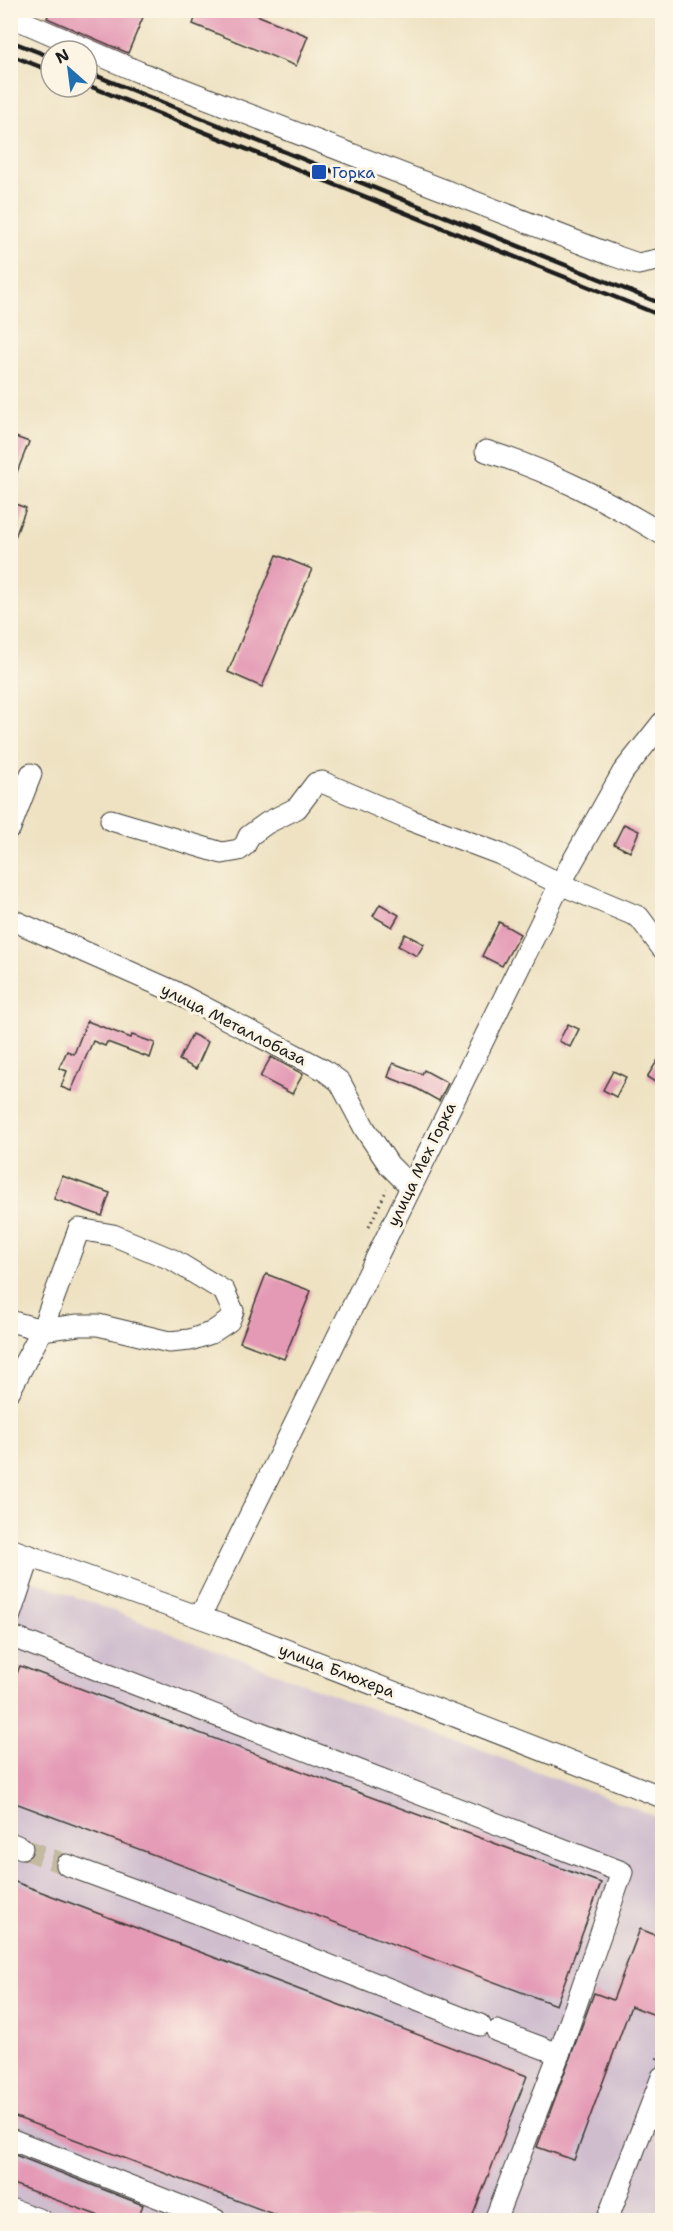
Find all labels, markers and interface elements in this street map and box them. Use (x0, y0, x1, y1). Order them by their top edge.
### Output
north arrow (39, 39, 99, 99)
text: N (52, 44, 73, 68)
place label: Горка (332, 162, 375, 183)
marker: Горка (310, 163, 328, 181)
street label: улица Металлобаза (157, 979, 310, 1070)
street label: улица Мех Горка (382, 1099, 461, 1230)
street label: улица Блюхера (276, 1639, 398, 1702)

